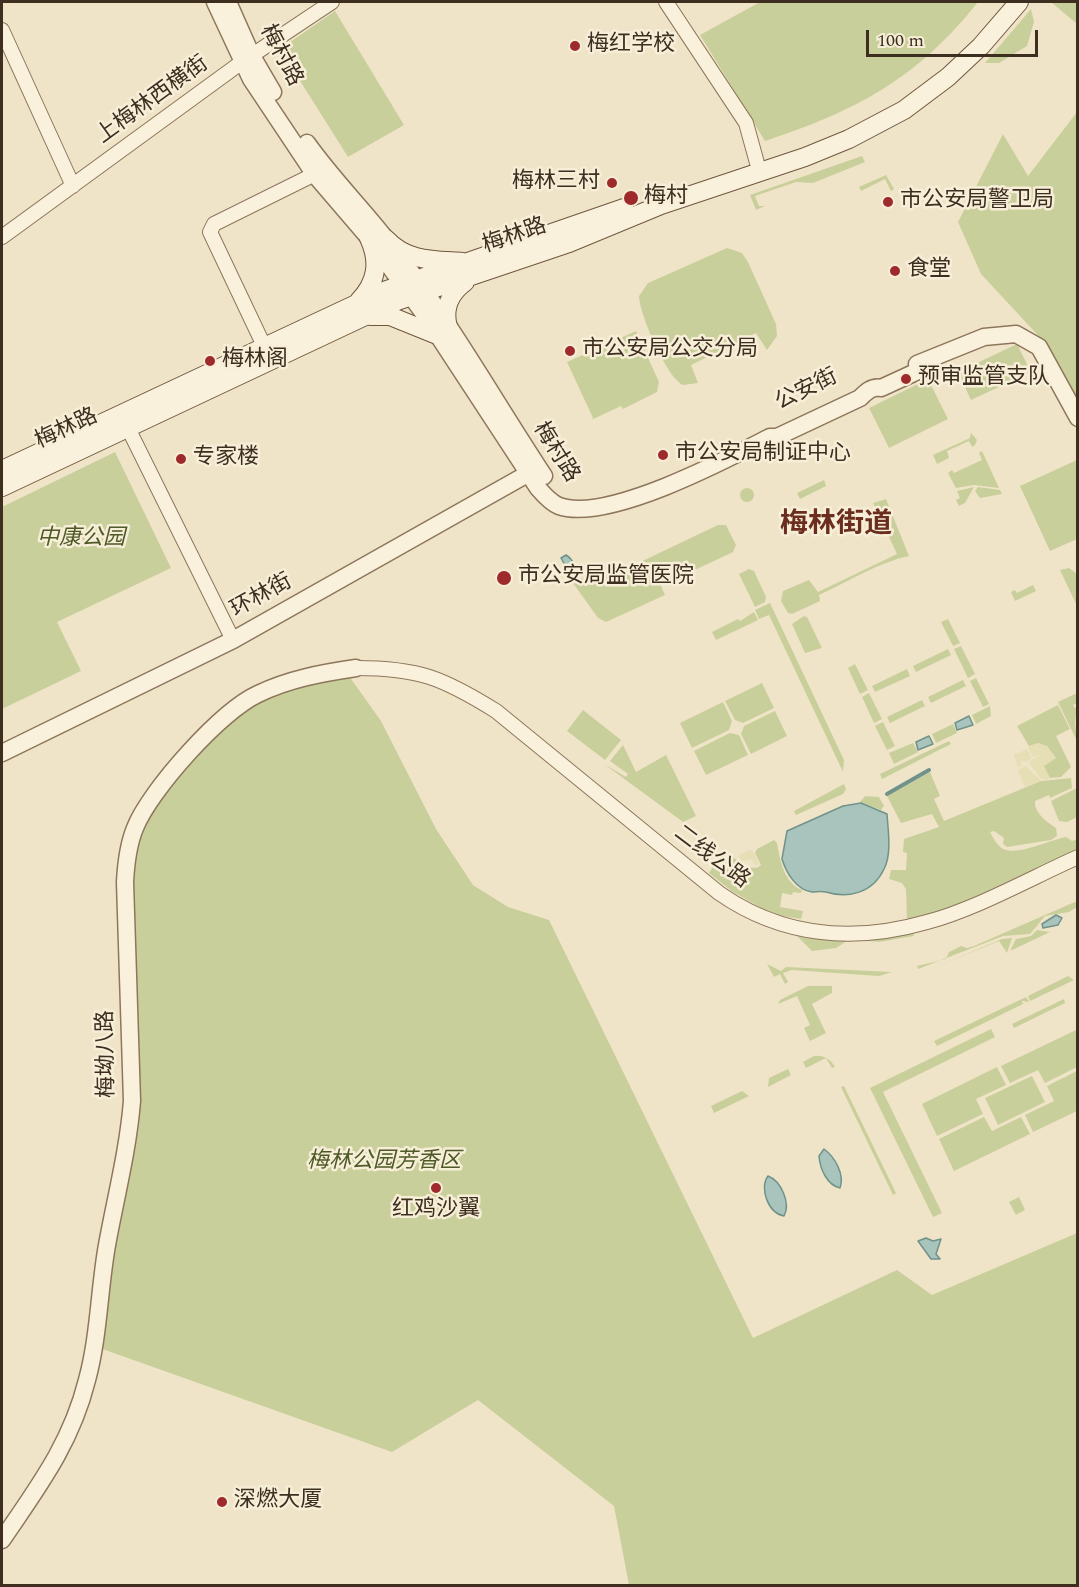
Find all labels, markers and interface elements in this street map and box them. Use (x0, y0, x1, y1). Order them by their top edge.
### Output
scale bar (869, 18, 1042, 56)
street label: 梅村路 (253, 21, 307, 91)
text: 100 m (877, 27, 924, 54)
place label: 梅红学校 (587, 33, 675, 59)
marker: 梅红学校 (568, 39, 582, 53)
street label: 上梅林西横街 (92, 52, 214, 150)
place label: 梅林三村 (512, 170, 600, 196)
marker: 梅林三村 (605, 176, 619, 190)
place label: 梅村 (644, 185, 688, 211)
marker: 梅村 (622, 189, 640, 207)
place label: 市公安局警卫局 (900, 189, 1054, 215)
marker: 市公安局警卫局 (881, 195, 895, 209)
street label: 梅林路 (480, 214, 550, 260)
place label: 食堂 (907, 258, 951, 284)
marker: 食堂 (888, 264, 902, 278)
place label: 市公安局公交分局 (582, 338, 758, 364)
marker: 市公安局公交分局 (563, 344, 577, 358)
place label: 梅林阁 (222, 348, 288, 374)
marker: 梅林阁 (203, 354, 217, 368)
street label: 公安街 (772, 365, 842, 417)
place label: 预审监管支队 (918, 366, 1050, 392)
marker: 预审监管支队 (899, 372, 913, 386)
street label: 梅林路 (32, 404, 102, 456)
street label: 梅村路 (526, 418, 584, 488)
place label: 市公安局制证中心 (675, 442, 851, 468)
place label: 专家楼 (193, 446, 259, 472)
marker: 市公安局制证中心 (656, 448, 670, 462)
marker: 专家楼 (174, 452, 188, 466)
district label: 梅林街道 (780, 510, 892, 544)
park label: 中康公园 (37, 527, 125, 553)
place label: 市公安局监管医院 (518, 565, 694, 591)
street label: 环林街 (227, 569, 297, 625)
marker: 市公安局监管医院 (495, 569, 513, 587)
street label: 二线公路 (668, 821, 754, 895)
street label: 梅坳八路 (94, 1010, 122, 1098)
park label: 梅林公园芳香区 (307, 1150, 461, 1176)
marker: 红鸡沙翼 (429, 1181, 443, 1195)
place label: 红鸡沙翼 (392, 1198, 480, 1224)
place label: 深燃大厦 (234, 1489, 322, 1515)
marker: 深燃大厦 (215, 1495, 229, 1509)

